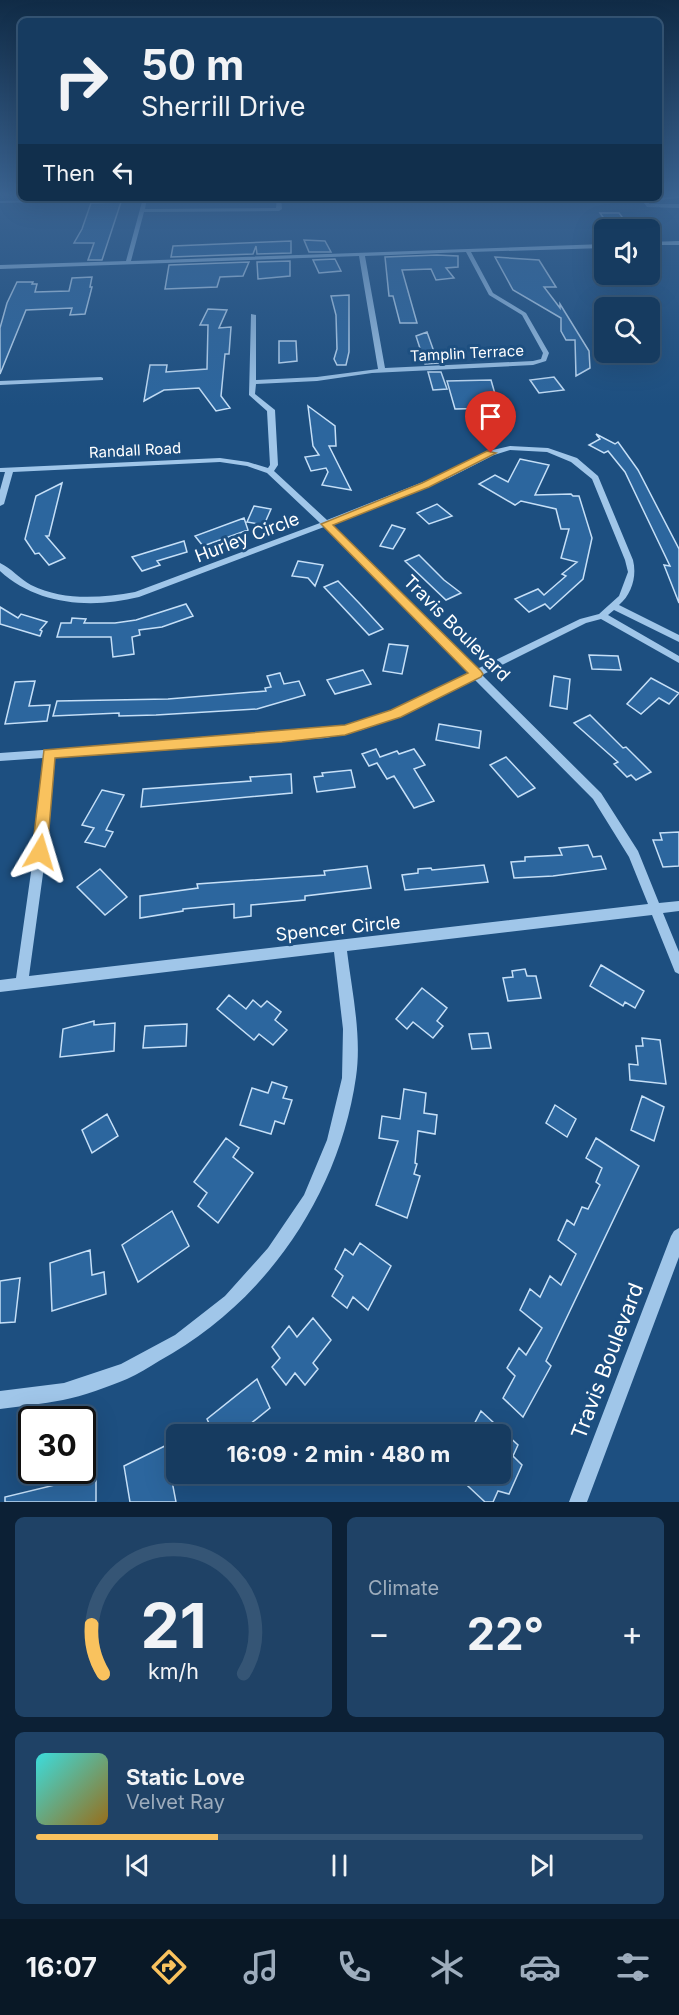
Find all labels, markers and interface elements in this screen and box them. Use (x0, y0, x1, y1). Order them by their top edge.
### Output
text: 50 m (141, 39, 244, 90)
icon: right (42, 42, 120, 120)
text: Sherrill Drive (141, 90, 305, 123)
icon: left (107, 156, 140, 189)
text: Then (42, 160, 95, 186)
map controls (594, 219, 660, 363)
button: sound (594, 219, 660, 285)
button: search (594, 297, 660, 363)
street label: Tamplin Terrace (409, 341, 525, 365)
pin (465, 391, 516, 453)
icon: arrive (474, 400, 507, 433)
street label: Randall Road (88, 438, 182, 462)
street label: Hurley Circle (192, 508, 302, 566)
street label: Travis Boulevard (400, 571, 514, 685)
position arrow (8, 820, 72, 884)
street label: Spencer Circle (275, 911, 401, 945)
street label: Travis Boulevard (566, 1279, 648, 1443)
speed limit sign: 30 (18, 1406, 96, 1484)
text: 16:09 · 2 min · 480 m (227, 1441, 450, 1467)
text: Climate (368, 1576, 439, 1600)
text: 21 (140, 1588, 207, 1663)
text: 22° (467, 1606, 544, 1661)
text: − (368, 1613, 390, 1653)
text: + (621, 1613, 643, 1653)
text: km/h (148, 1658, 199, 1684)
text: Static Love (126, 1764, 245, 1790)
text: Velvet Ray (126, 1790, 225, 1814)
icon: previous (121, 1849, 154, 1882)
icon: pause (323, 1849, 356, 1882)
icon: next (525, 1849, 558, 1882)
icon: directions (148, 1946, 190, 1988)
icon: music (240, 1946, 282, 1988)
icon: phone (333, 1946, 375, 1988)
icon: climate (426, 1946, 468, 1988)
icon: car (519, 1946, 561, 1988)
icon: filters (612, 1946, 654, 1988)
text: 16:07 (25, 1951, 97, 1984)

